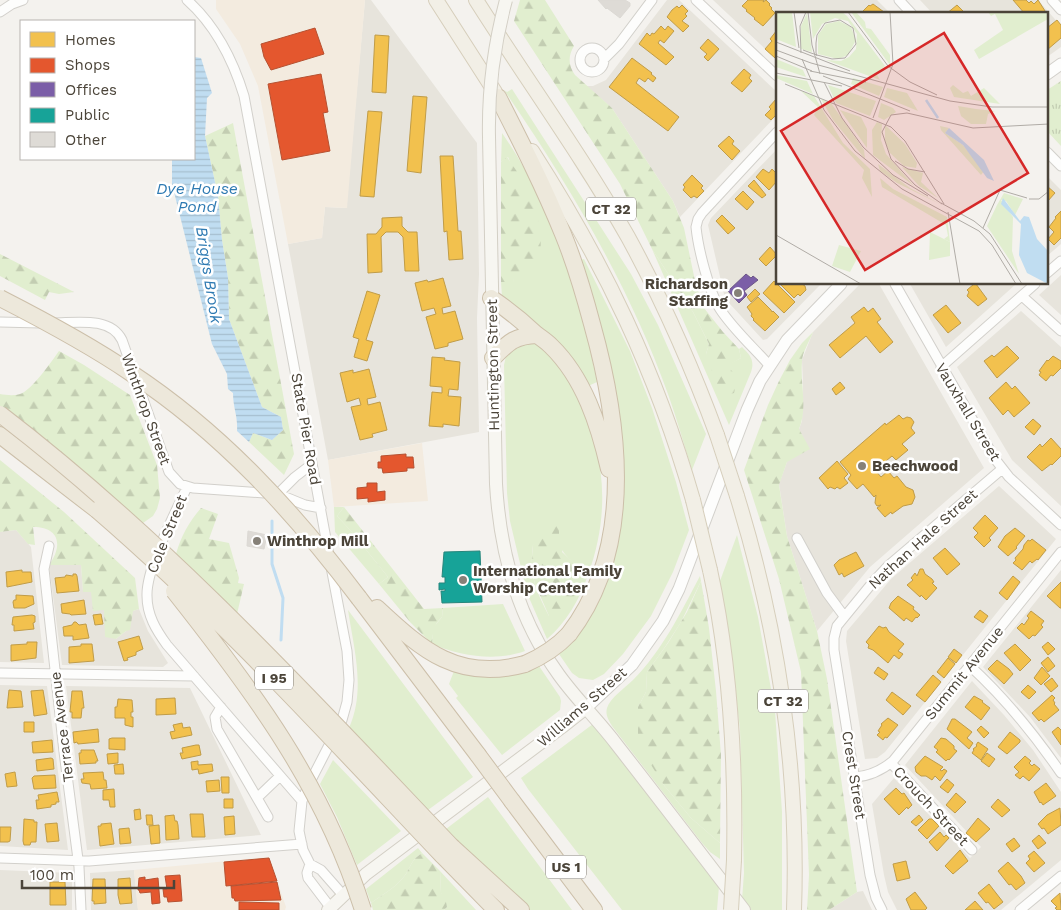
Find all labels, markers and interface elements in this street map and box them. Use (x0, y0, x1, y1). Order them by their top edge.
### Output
inset map (776, 12, 1048, 285)
legend (20, 20, 195, 160)
text: Homes (65, 31, 116, 49)
text: Shops (65, 56, 110, 74)
text: Offices (65, 81, 117, 99)
text: Public (65, 106, 110, 124)
text: Other (65, 131, 107, 149)
water label: Dye House Pond (156, 179, 238, 216)
road number: CT 32 (586, 198, 636, 220)
water label: Briggs Brook (192, 225, 226, 326)
place label: Richardson Staffing (645, 275, 729, 310)
marker: Richardson Staffing (732, 287, 744, 299)
street label: Huntington Street (483, 298, 503, 431)
street label: Winthrop Street (117, 351, 175, 468)
street label: Vauxhall Street (932, 360, 1005, 465)
street label: State Pier Road (287, 372, 325, 486)
place label: Beechwood (872, 457, 958, 475)
marker: Beechwood (856, 460, 868, 472)
street label: Nathan Hale Street (865, 485, 982, 593)
street label: Cole Street (143, 492, 191, 576)
place label: Winthrop Mill (267, 532, 369, 550)
marker: Winthrop Mill (251, 535, 263, 547)
place label: International Family Worship Center (473, 562, 623, 597)
marker: International Family Worship Center (457, 574, 469, 586)
street label: Summit Avenue (921, 623, 1007, 723)
street label: Williams Street (534, 663, 631, 751)
road number: I 95 (255, 666, 293, 690)
street label: Terrace Avenue (46, 671, 78, 783)
road number: CT 32 (758, 689, 808, 712)
street label: Crest Street (838, 730, 870, 821)
street label: Crouch Street (890, 762, 973, 850)
road number: US 1 (546, 856, 586, 879)
scale bar (22, 858, 175, 890)
text: 100 m (30, 866, 74, 884)

